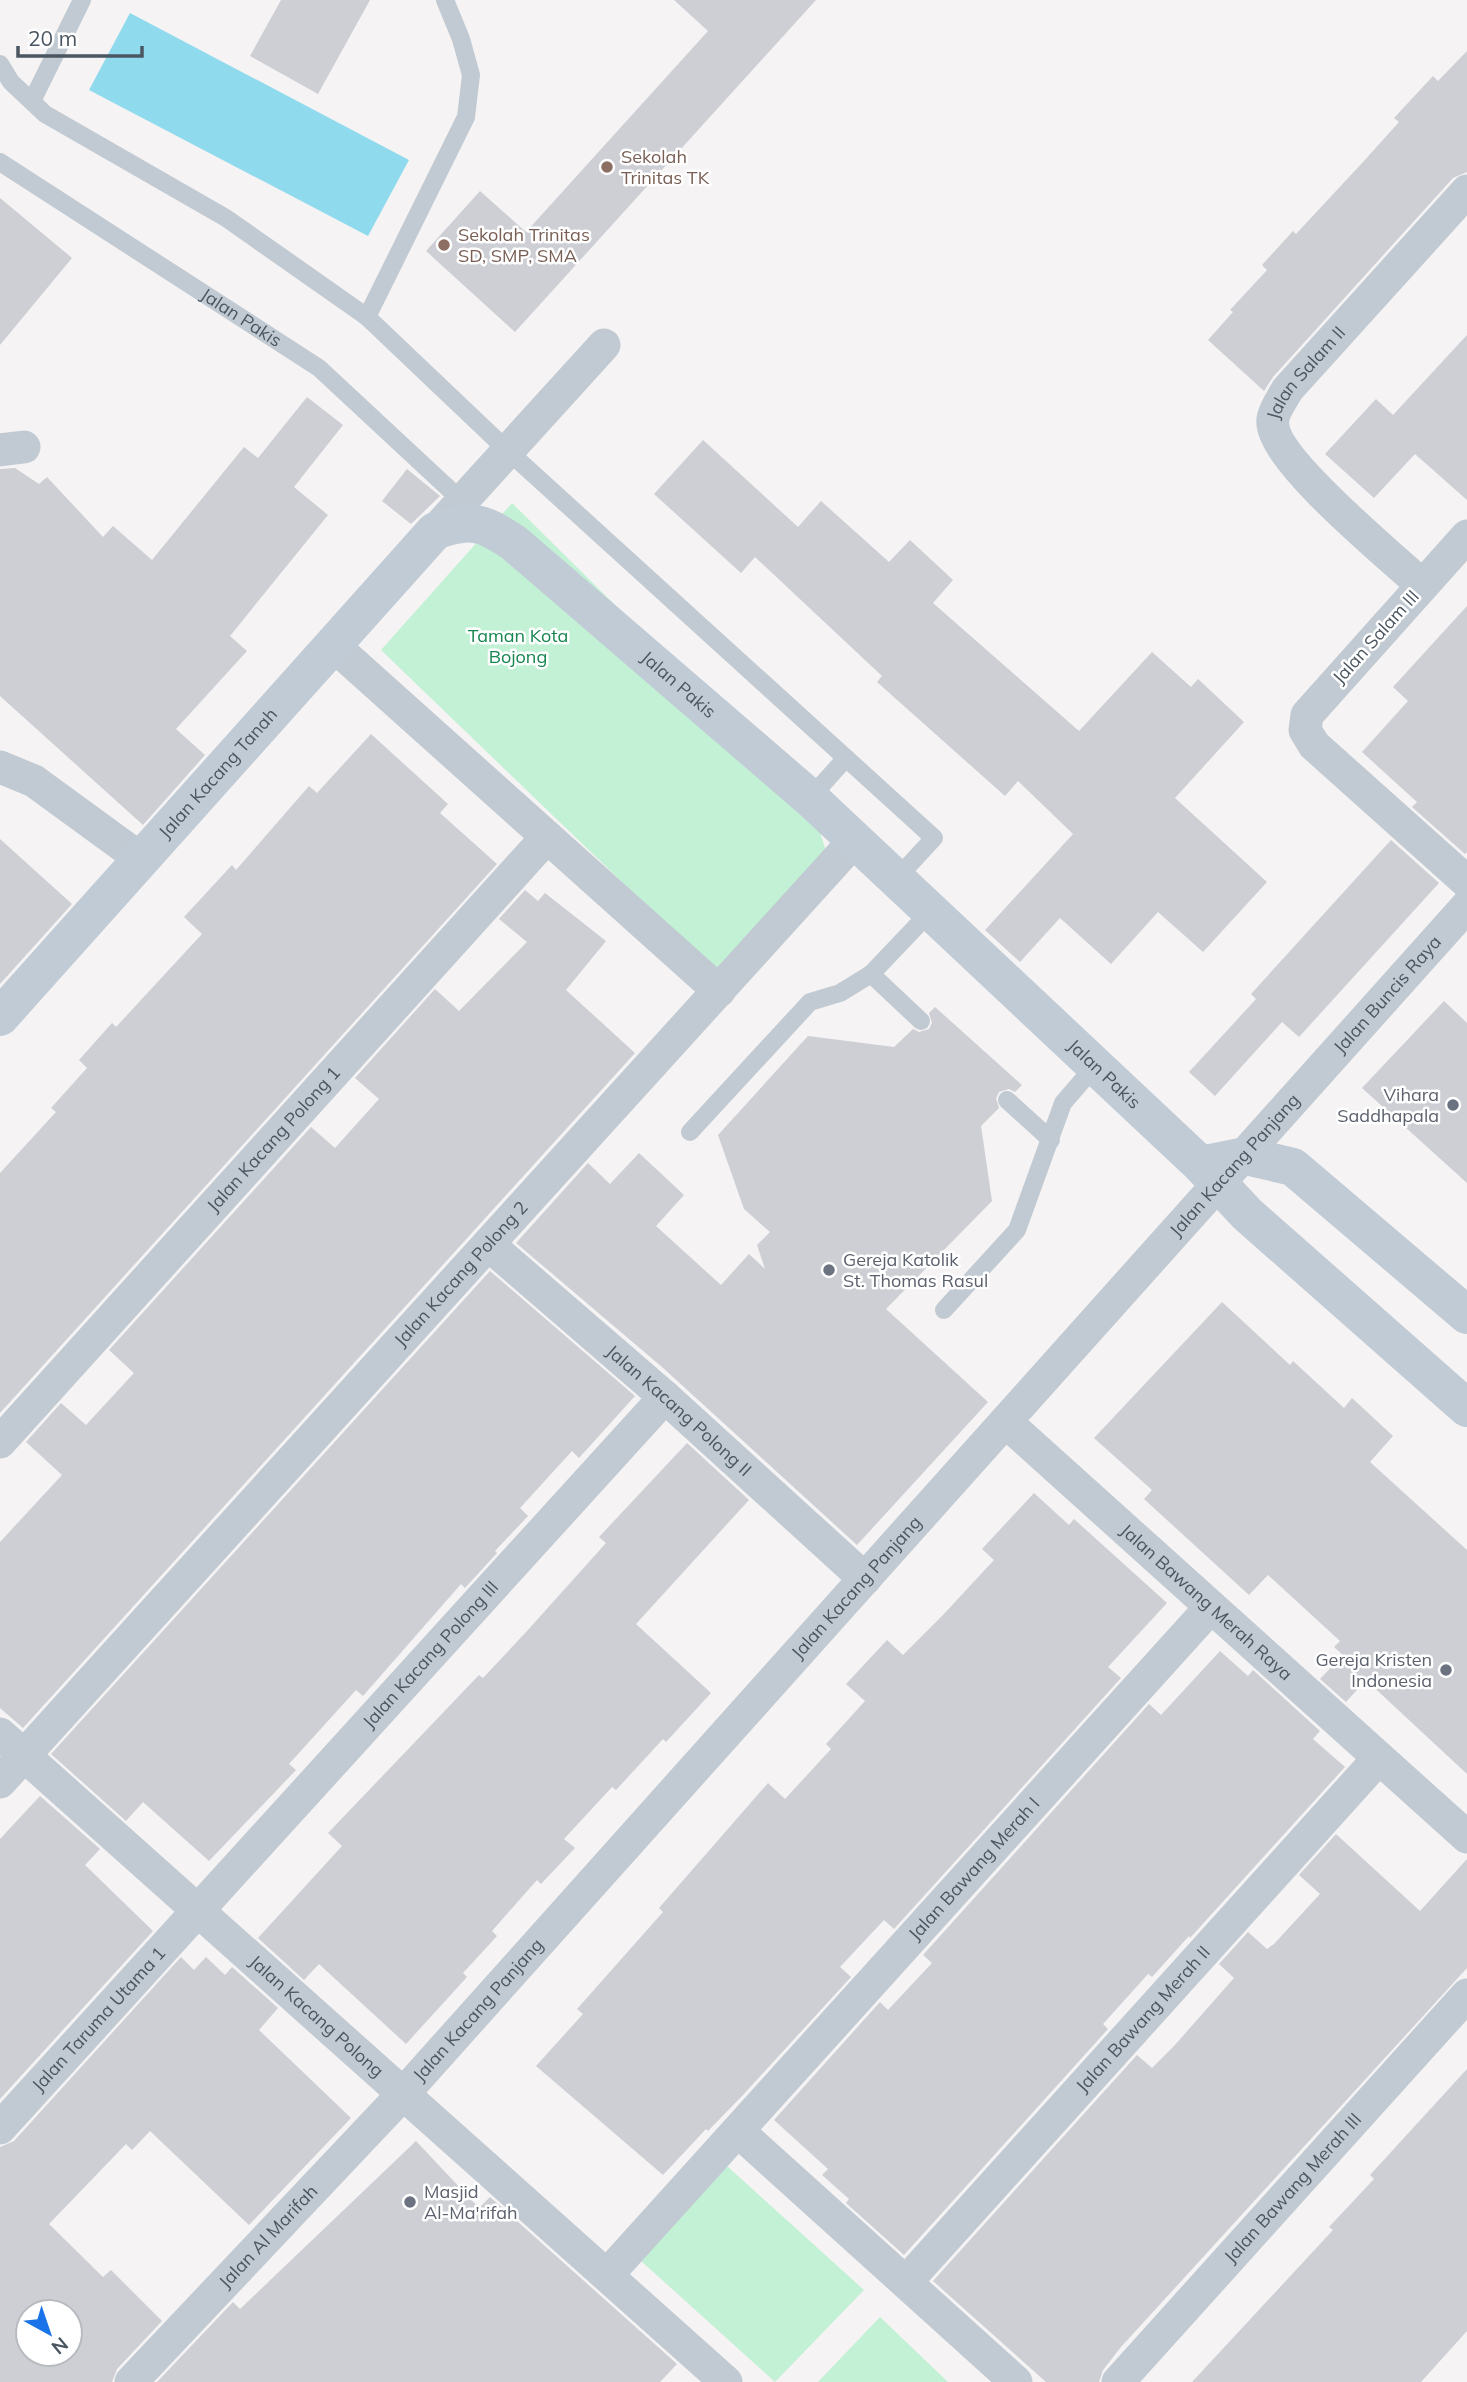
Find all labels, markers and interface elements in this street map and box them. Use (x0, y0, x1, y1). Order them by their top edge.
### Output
scale bar (18, 14, 142, 58)
text: 20 m (28, 25, 77, 51)
place label: Sekolah Trinitas TK (621, 145, 710, 189)
marker: Sekolah Trinitas TK (599, 159, 615, 175)
place label: Sekolah Trinitas SD, SMP, SMA (458, 223, 590, 267)
marker: Sekolah Trinitas SD, SMP, SMA (436, 237, 452, 253)
street label: Jalan Pakis (197, 283, 286, 352)
street label: Jalan Salam II (1261, 321, 1350, 422)
street label: Jalan Salam III (1327, 585, 1424, 688)
park label: Taman Kota Bojong (468, 624, 568, 668)
street label: Jalan Pakis (637, 646, 721, 723)
street label: Jalan Kacang Tanah (153, 703, 282, 843)
street label: Jalan Buncis Raya (1328, 931, 1446, 1058)
street label: Jalan Pakis (1063, 1034, 1146, 1114)
street label: Jalan Kacang Polong 1 (202, 1061, 345, 1217)
place label: Vihara Saddhapala (1337, 1083, 1439, 1127)
street label: Jalan Kacang Panjang (1164, 1089, 1305, 1241)
marker: Vihara Saddhapala (1445, 1097, 1461, 1113)
street label: Jalan Kacang Polong 2 (389, 1196, 532, 1351)
place label: Gereja Katolik St. Thomas Rasul (843, 1248, 988, 1292)
marker: Gereja Katolik St. Thomas Rasul (821, 1262, 837, 1278)
street label: Jalan Kacang Polong II (602, 1340, 757, 1481)
street label: Jalan Kacang Panjang (786, 1511, 926, 1664)
street label: Jalan Bawang Merah Raya (1116, 1519, 1297, 1685)
street label: Jalan Kacang Polong III (357, 1576, 503, 1733)
place label: Gereja Kristen Indonesia (1315, 1648, 1432, 1692)
marker: Gereja Kristen Indonesia (1438, 1662, 1454, 1678)
street label: Jalan Bawang Merah I (903, 1792, 1044, 1945)
street label: Jalan Kacang Panjang (408, 1933, 548, 2086)
street label: Jalan Bawang Merah II (1071, 1941, 1215, 2097)
street label: Jalan Taruma Utama 1 (27, 1942, 170, 2096)
street label: Jalan Kacang Polong (245, 1950, 389, 2082)
street label: Jalan Bawang Merah III (1219, 2108, 1366, 2268)
street label: Jalan Al Marifah (214, 2180, 322, 2293)
place label: Masjid Al-Ma'rifah (424, 2180, 518, 2224)
marker: Masjid Al-Ma'rifah (402, 2194, 418, 2210)
north arrow (14, 2298, 84, 2368)
text: N (47, 2332, 73, 2360)

